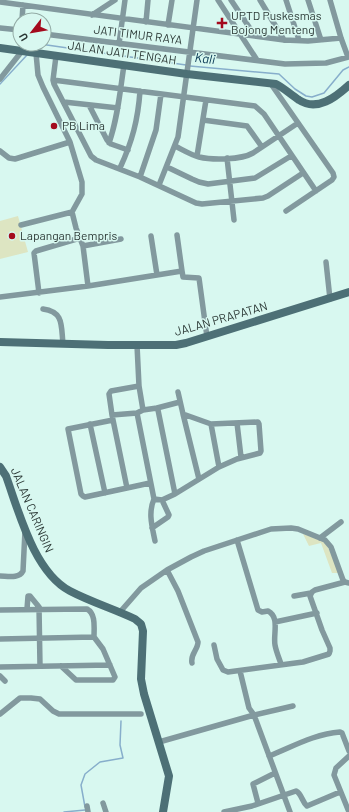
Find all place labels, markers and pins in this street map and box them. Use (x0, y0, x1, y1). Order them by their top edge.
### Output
place label: UPTD Puskesmas Bojong Menteng (231, 8, 322, 36)
marker: UPTD Puskesmas Bojong Menteng (216, 17, 228, 29)
place label: PB Lima (62, 118, 105, 132)
marker: PB Lima (49, 121, 59, 131)
place label: Lapangan Bempris (20, 228, 117, 242)
marker: Lapangan Bempris (7, 231, 17, 241)

